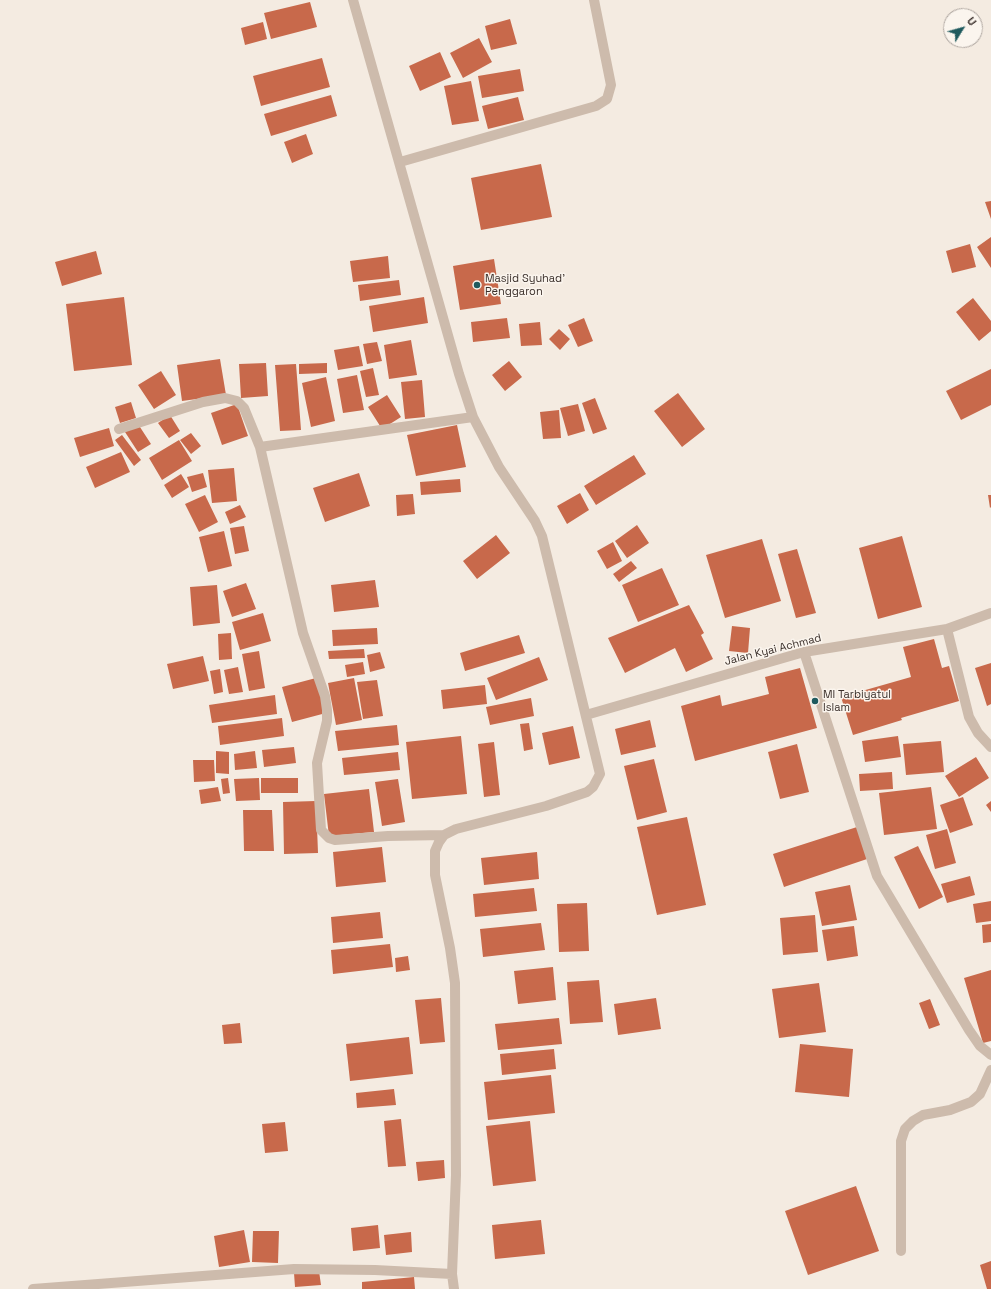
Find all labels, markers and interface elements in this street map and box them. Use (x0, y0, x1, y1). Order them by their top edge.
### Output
north arrow (943, 8, 983, 48)
text: U (964, 14, 980, 29)
place label: Masjid Syuhad' Penggaron (485, 272, 565, 298)
marker: Masjid Syuhad' Penggaron (472, 280, 482, 290)
street label: Jalan Kyai Achmad (723, 632, 823, 668)
place label: MI Tarbiyatul Islam (823, 688, 891, 714)
marker: MI Tarbiyatul Islam (810, 696, 820, 706)

